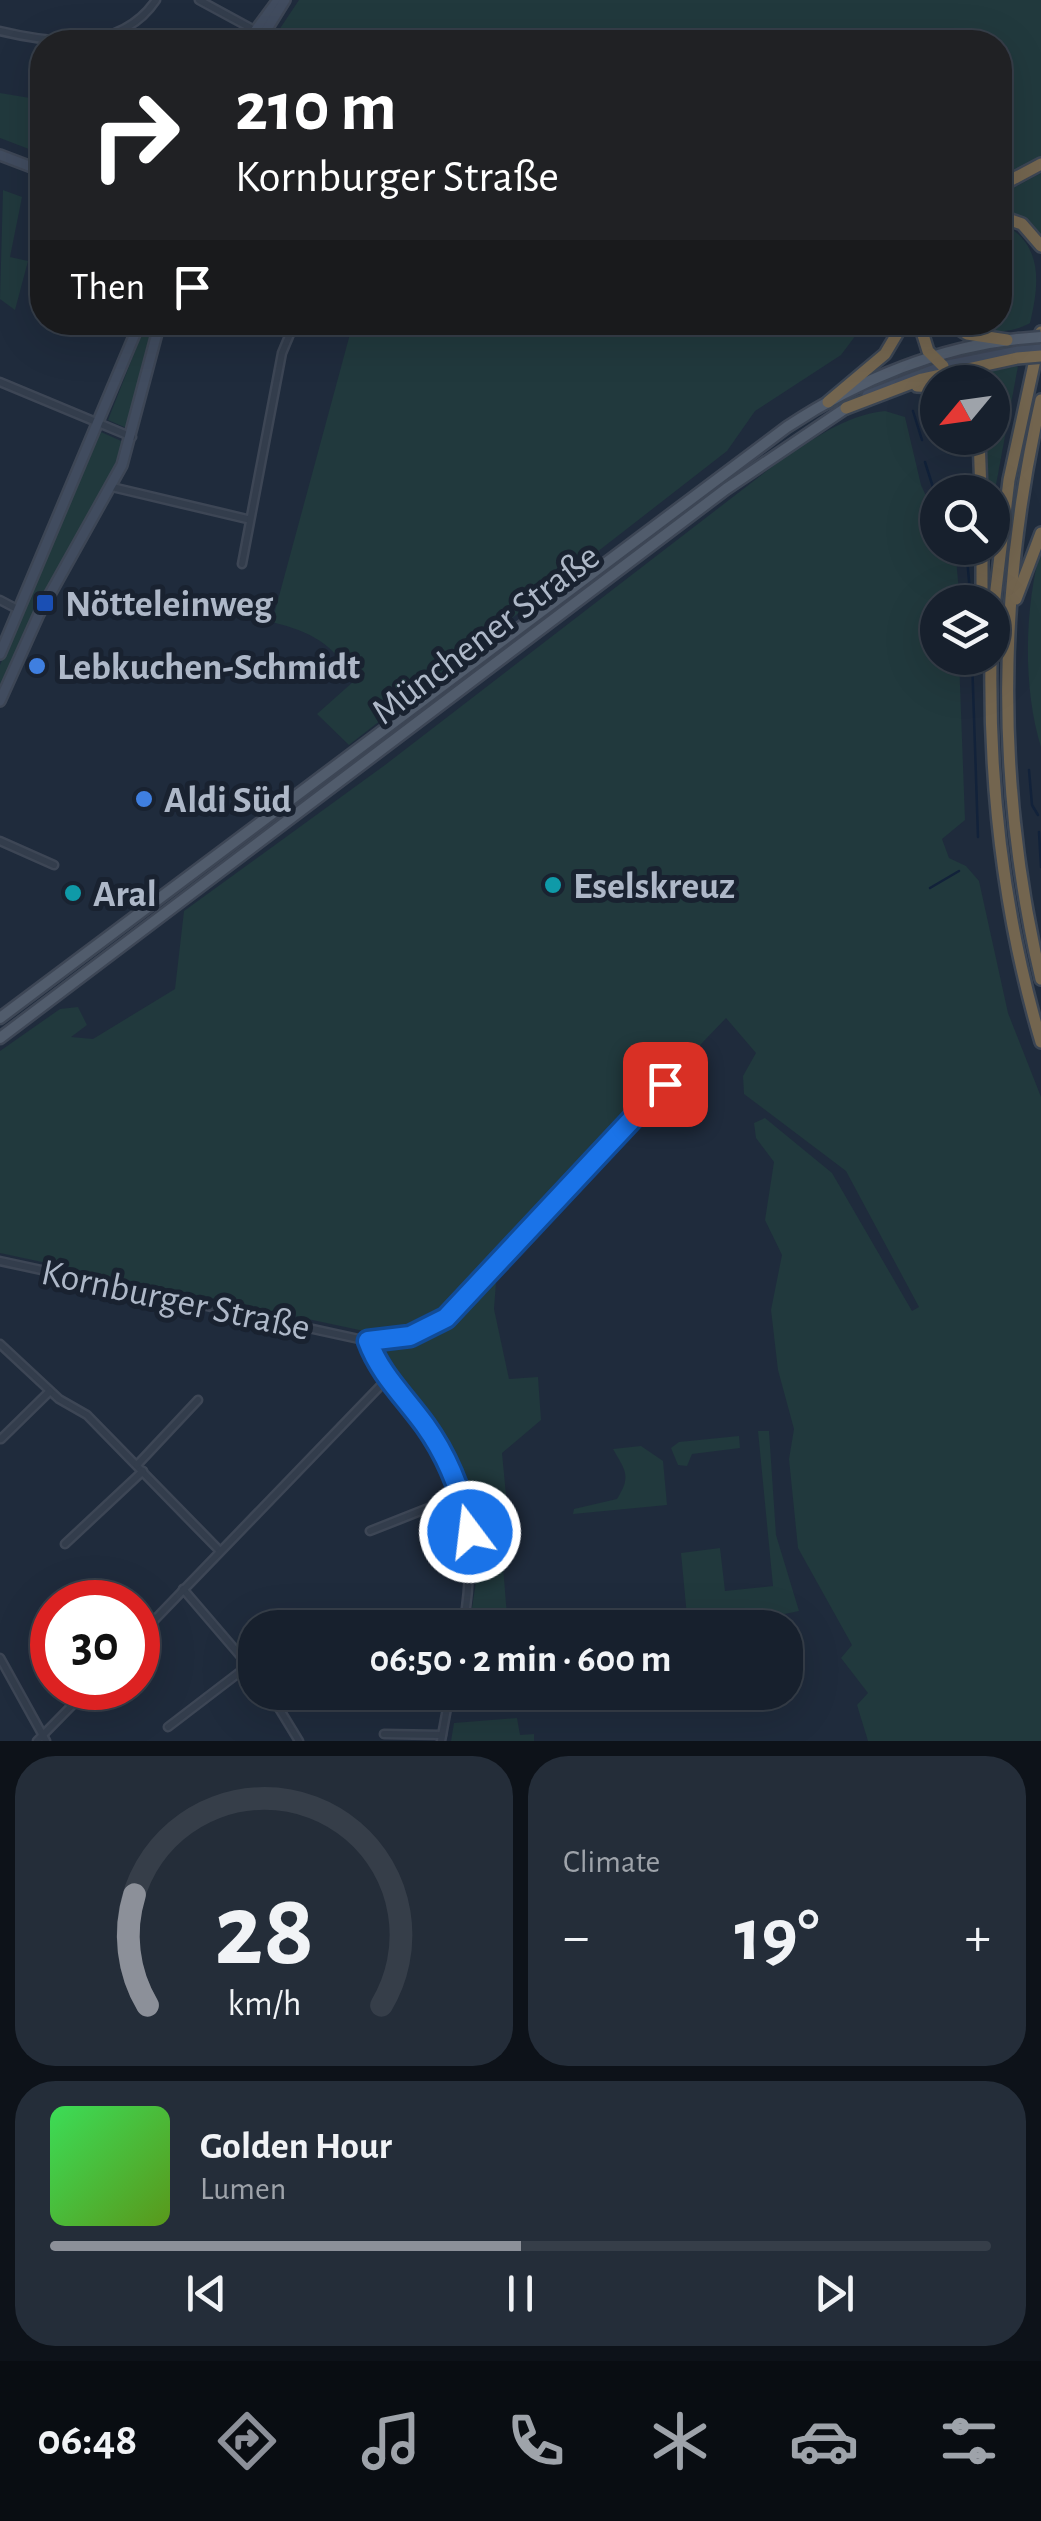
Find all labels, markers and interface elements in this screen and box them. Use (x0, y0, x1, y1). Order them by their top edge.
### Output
icon: right (70, 70, 200, 200)
text: 210 m (235, 73, 397, 143)
text: Kornburger Straße (235, 155, 559, 200)
icon: arrive (165, 260, 220, 315)
text: Then (70, 269, 145, 307)
north arrow (920, 365, 1010, 455)
map controls (920, 365, 1010, 675)
button: search (920, 475, 1010, 565)
street label: Münchener Straße (366, 537, 607, 732)
button: layers (920, 585, 1010, 675)
place label: Nötteleinweg (65, 586, 274, 624)
marker: Nötteleinweg (34, 592, 56, 614)
place label: Lebkuchen-Schmidt (57, 649, 360, 687)
marker: Lebkuchen-Schmidt (26, 655, 48, 677)
place label: Aldi Süd (164, 782, 292, 820)
marker: Aldi Süd (133, 788, 155, 810)
place label: Eselskreuz (573, 868, 735, 906)
marker: Eselskreuz (542, 874, 564, 896)
place label: Aral (93, 876, 157, 914)
marker: Aral (62, 882, 84, 904)
pin (623, 1042, 708, 1127)
icon: arrive (638, 1057, 693, 1112)
street label: Kornburger Straße (38, 1254, 313, 1348)
position arrow (418, 1480, 522, 1584)
speed limit sign: 30 (30, 1580, 160, 1710)
text: 06:50 · 2 min · 600 m (369, 1641, 672, 1679)
text: Climate (563, 1846, 660, 1878)
text: 28 (214, 1880, 314, 1984)
text: 19° (734, 1899, 820, 1974)
text: − (563, 1910, 589, 1965)
text: + (965, 1910, 991, 1965)
text: km/h (227, 1986, 301, 2022)
text: Golden Hour (200, 2128, 392, 2166)
text: Lumen (200, 2173, 286, 2205)
icon: previous (179, 2266, 234, 2321)
icon: pause (493, 2266, 548, 2321)
icon: next (807, 2266, 862, 2321)
icon: directions (212, 2406, 282, 2476)
icon: music (356, 2406, 426, 2476)
icon: phone (501, 2406, 571, 2476)
icon: climate (645, 2406, 715, 2476)
icon: car (789, 2406, 859, 2476)
icon: filters (934, 2406, 1004, 2476)
text: 06:48 (37, 2418, 138, 2463)

